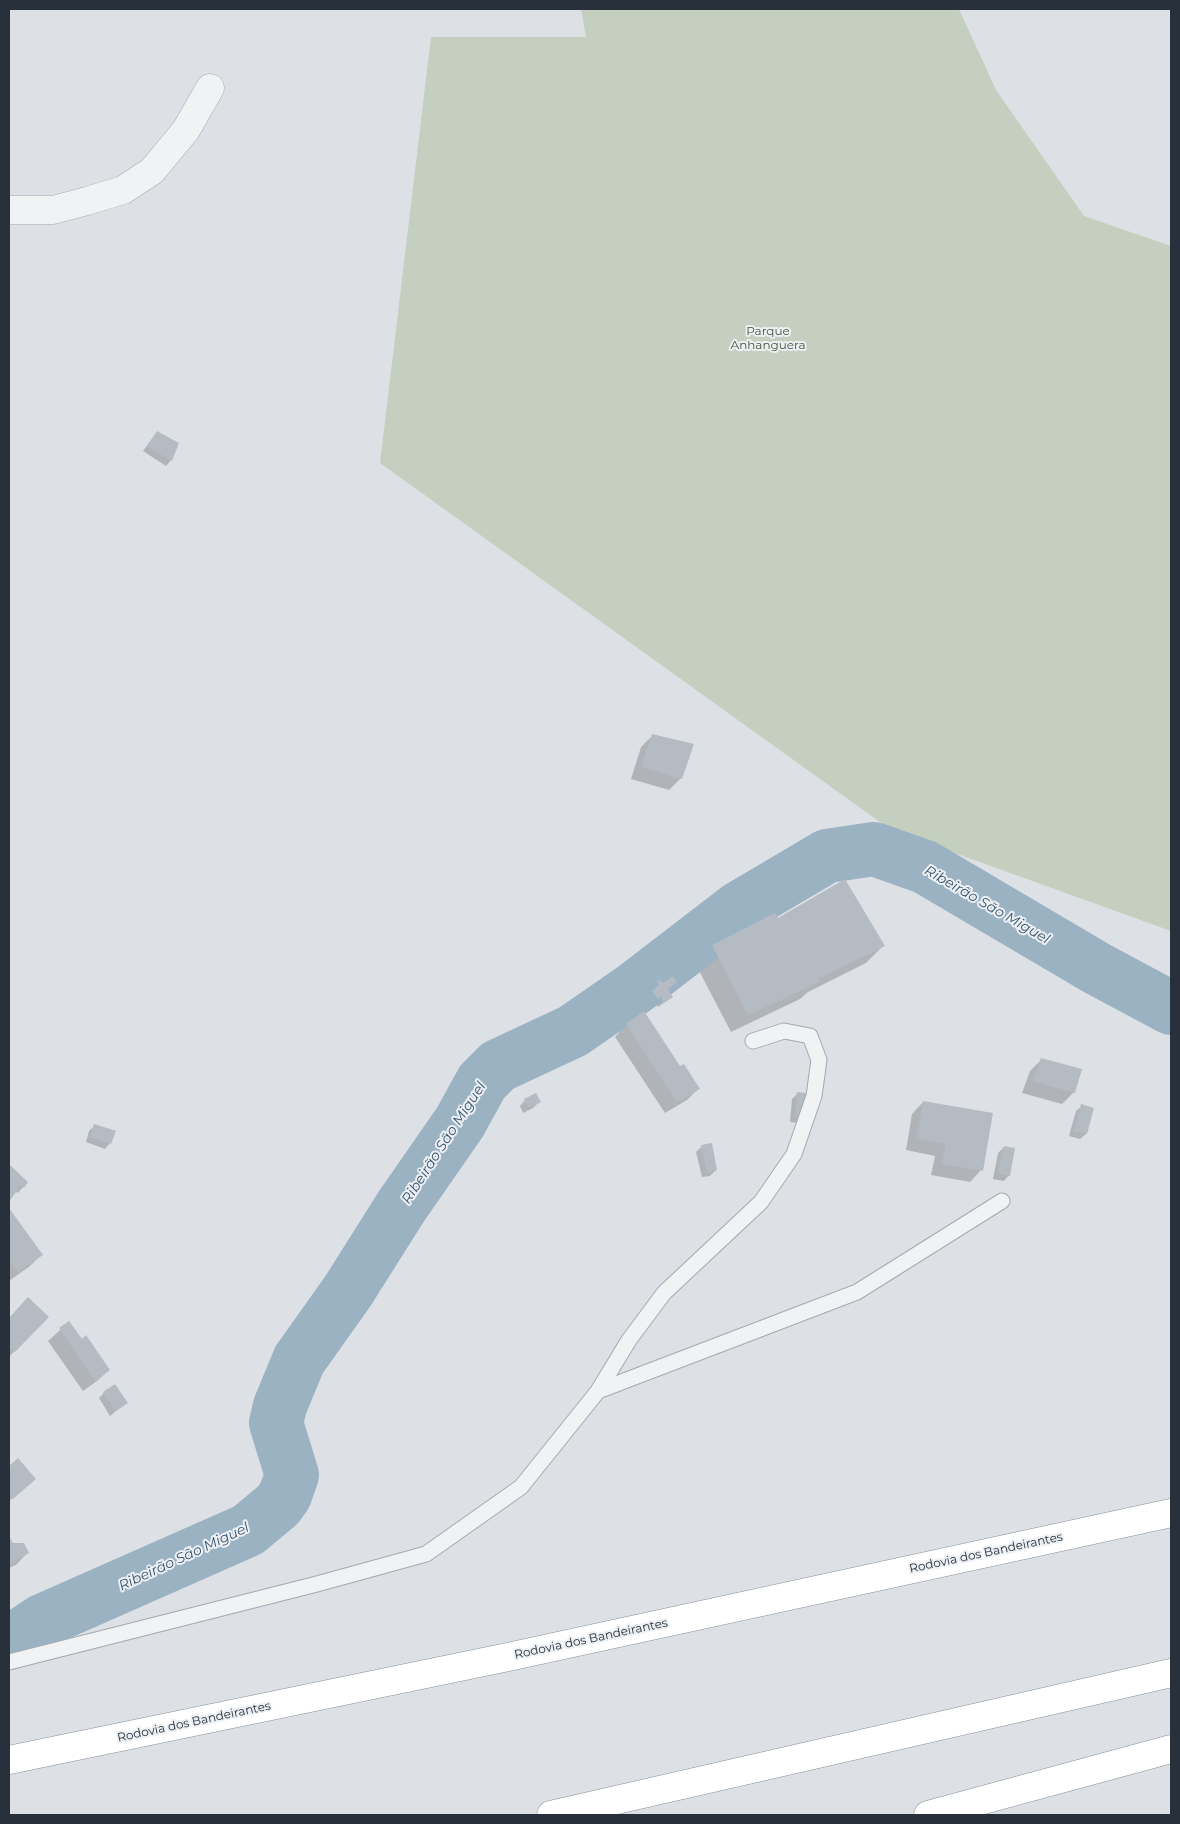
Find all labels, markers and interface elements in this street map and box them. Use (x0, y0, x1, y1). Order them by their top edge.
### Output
park label: Parque Anhanguera (731, 324, 805, 352)
water label: Ribeirão São Miguel (921, 862, 1053, 948)
water label: Ribeirão São Miguel (398, 1079, 490, 1207)
water label: Ribeirão São Miguel (116, 1519, 252, 1595)
street label: Rodovia dos Bandeirantes (908, 1530, 1064, 1576)
street label: Rodovia dos Bandeirantes (513, 1616, 669, 1662)
street label: Rodovia dos Bandeirantes (116, 1699, 272, 1745)

